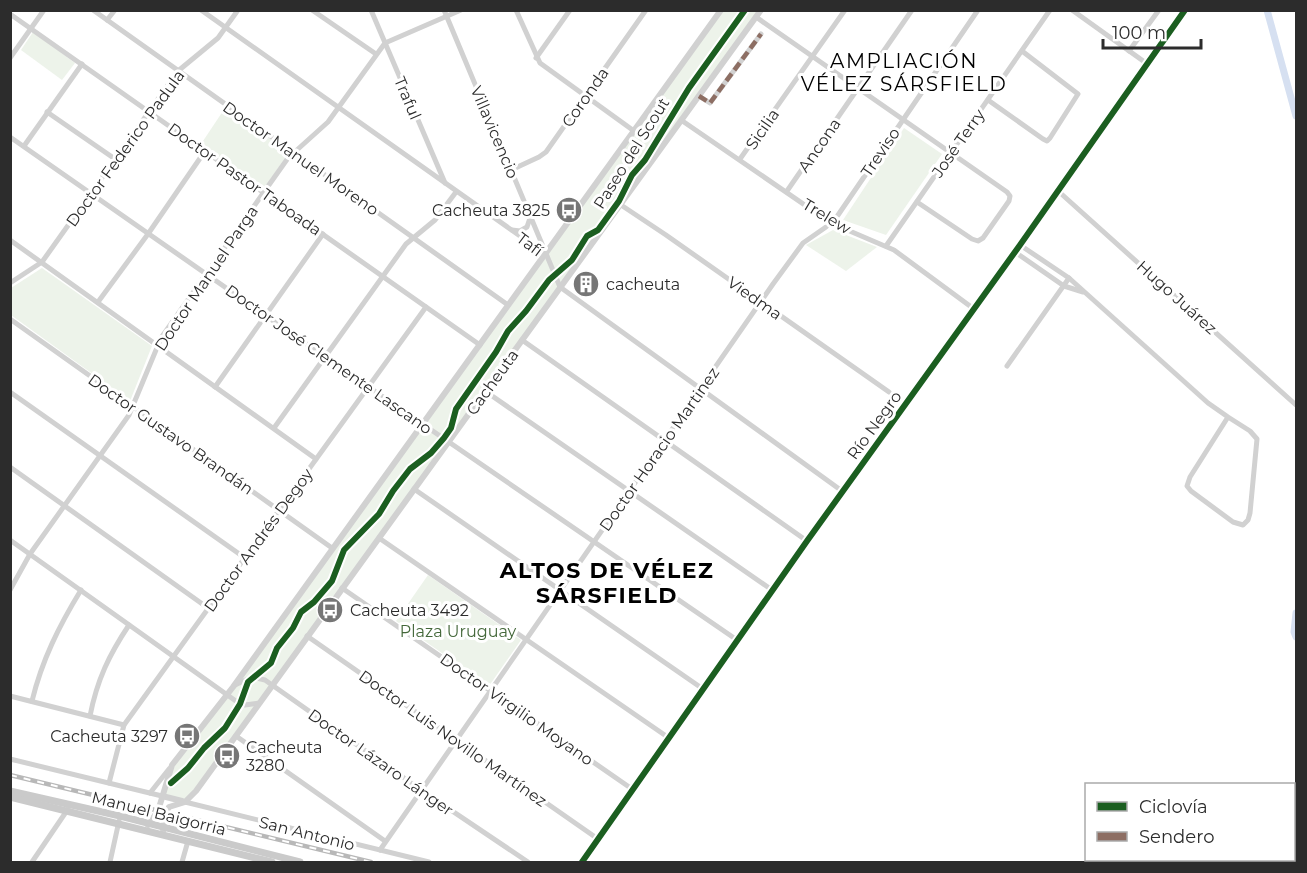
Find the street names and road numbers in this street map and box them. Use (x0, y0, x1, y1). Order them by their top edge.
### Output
street label: Coronda (558, 64, 613, 131)
street label: Doctor Federico Padula (62, 66, 189, 230)
street label: Traful (390, 74, 425, 122)
street label: Villavicencio (467, 83, 523, 181)
street label: Paseo del Scout (590, 94, 673, 212)
street label: Doctor Manuel Moreno (219, 97, 382, 219)
street label: Sicilia (742, 105, 783, 153)
street label: José Terry (927, 105, 989, 182)
street label: Ancona (794, 115, 845, 176)
street label: Doctor Pastor Taboada (164, 119, 325, 240)
street label: Treviso (857, 124, 904, 181)
street label: Trelew (799, 195, 854, 238)
street label: Doctor Manuel Parga (151, 202, 262, 354)
street label: Tafí (513, 228, 547, 261)
street label: Hugo Juárez (1133, 256, 1221, 338)
street label: Viedma (724, 273, 786, 324)
street label: Doctor José Clemente Lascano (222, 281, 436, 438)
street label: Cacheuta (462, 346, 523, 419)
street label: Doctor Horacio Martinez (596, 364, 723, 535)
street label: Doctor Gustavo Brandán (84, 370, 257, 499)
street label: Río Negro (843, 387, 906, 463)
street label: Doctor Andrés Degoy (200, 465, 317, 616)
street label: Doctor Virgilio Moyano (437, 649, 597, 770)
street label: Doctor Luis Novillo Martínez (355, 666, 550, 811)
street label: Doctor Lázaro Lánger (304, 705, 457, 820)
street label: Manuel Baigorria (90, 788, 228, 839)
street label: San Antonio (257, 812, 357, 855)

